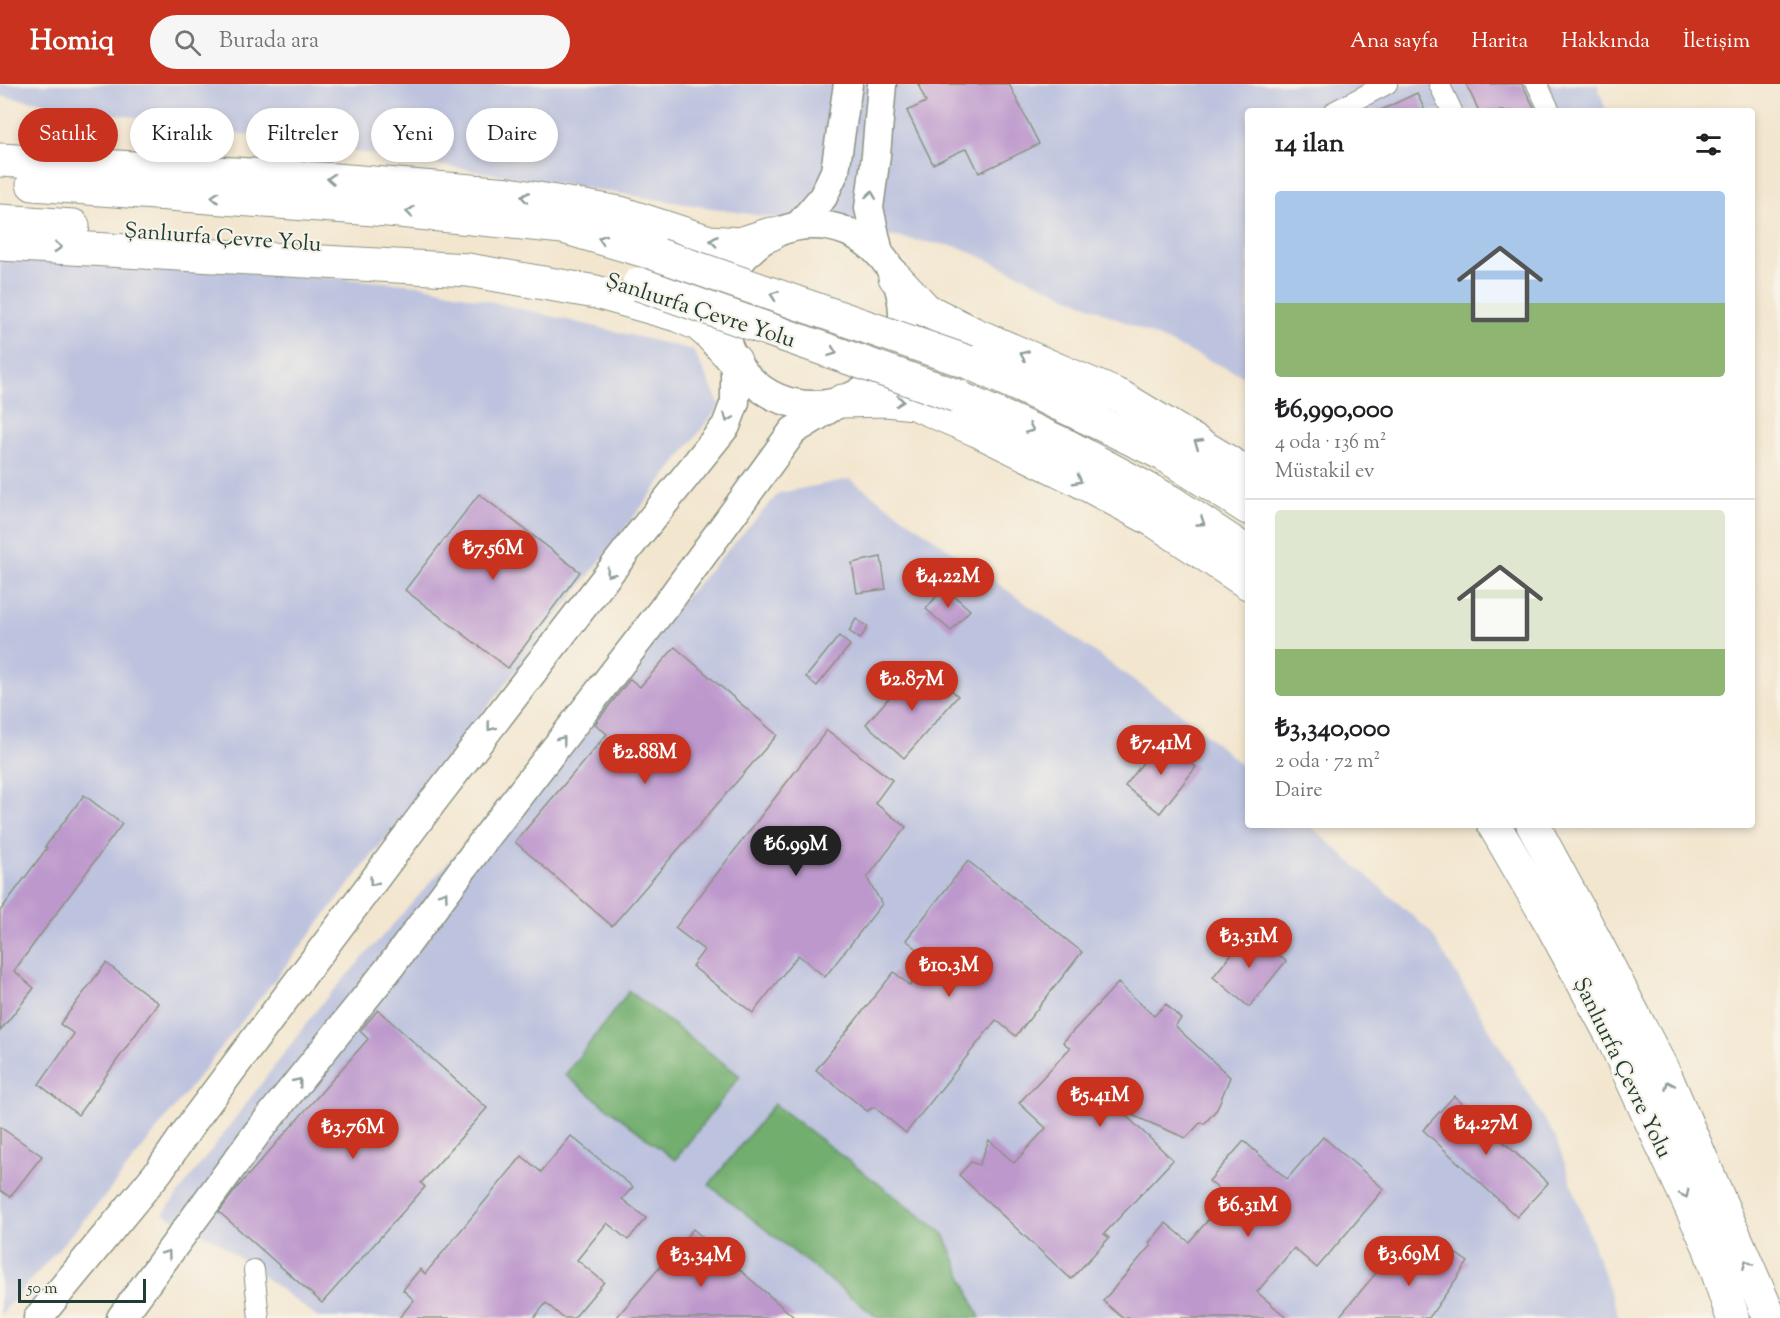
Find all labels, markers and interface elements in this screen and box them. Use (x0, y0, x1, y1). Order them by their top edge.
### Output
search box (150, 15, 570, 69)
text: Homiq (30, 22, 114, 62)
icon: search (171, 26, 204, 59)
text: Burada ara (219, 26, 319, 58)
text: Ana sayfa (1350, 27, 1439, 57)
text: Harita (1472, 27, 1528, 57)
text: Hakkında (1561, 27, 1650, 57)
text: İletişim (1683, 27, 1750, 57)
chip: Satılık (18, 108, 118, 162)
chip: Kiralık (130, 108, 234, 162)
chip: Filtreler (246, 108, 359, 162)
chip: Yeni (371, 108, 454, 162)
chip: Daire (466, 108, 558, 162)
text: 14 ilan (1275, 126, 1344, 163)
icon: filters (1692, 128, 1725, 161)
one-way arrow (326, 173, 335, 186)
one-way arrow (211, 191, 220, 204)
one-way arrow (520, 191, 530, 203)
one-way arrow (864, 191, 876, 200)
one-way arrow (405, 206, 414, 219)
street label: Şanlıurfa Çevre Yolu (123, 216, 323, 262)
icon: home (1446, 230, 1554, 338)
one-way arrow (598, 234, 608, 246)
one-way arrow (709, 236, 719, 248)
one-way arrow (54, 241, 63, 254)
street label: Şanlıurfa Çevre Yolu (601, 266, 799, 358)
one-way arrow (769, 290, 780, 303)
one-way arrow (827, 345, 838, 358)
one-way arrow (1020, 350, 1031, 362)
text: ₺6,990,000 (1275, 392, 1394, 429)
one-way arrow (895, 394, 904, 407)
one-way arrow (724, 412, 736, 423)
one-way arrow (1023, 422, 1034, 434)
text: 4 oda · 136 m² (1275, 429, 1387, 458)
one-way arrow (1194, 439, 1204, 451)
text: Müstakil ev (1275, 458, 1374, 487)
one-way arrow (1071, 472, 1082, 484)
one-way arrow (1195, 514, 1205, 526)
pin: ₺7.56M (444, 530, 542, 581)
text: ₺7.56M (463, 535, 523, 564)
icon: home (1446, 549, 1554, 657)
pin: ₺4.22M (899, 558, 997, 609)
text: ₺4.22M (916, 563, 980, 592)
one-way arrow (606, 566, 617, 577)
pin: ₺2.87M (863, 661, 961, 712)
text: ₺2.87M (880, 666, 944, 695)
text: ₺3,340,000 (1275, 711, 1390, 748)
one-way arrow (487, 720, 498, 731)
pin: ₺7.41M (1112, 725, 1210, 776)
text: ₺7.41M (1131, 730, 1191, 759)
pin: ₺2.88M (596, 734, 694, 785)
one-way arrow (554, 735, 565, 746)
text: ₺2.88M (613, 739, 677, 768)
text: 2 oda · 72 m² (1275, 748, 1380, 777)
text: Daire (1275, 777, 1322, 806)
pin: ₺6.99M (747, 826, 845, 877)
text: ₺6.99M (764, 831, 828, 860)
one-way arrow (369, 876, 380, 887)
one-way arrow (436, 890, 447, 901)
pin: ₺3.31M (1200, 918, 1298, 969)
text: ₺3.31M (1220, 923, 1278, 952)
pin: ₺10.3M (900, 947, 998, 998)
text: ₺10.3M (919, 952, 979, 981)
street label: Şanlıurfa Çevre Yolu (1564, 972, 1679, 1164)
pin: ₺5.41M (1051, 1077, 1149, 1128)
one-way arrow (291, 1078, 302, 1089)
one-way arrow (1665, 1081, 1677, 1092)
text: ₺5.41M (1071, 1082, 1129, 1111)
pin: ₺4.27M (1437, 1105, 1535, 1156)
pin: ₺3.76M (304, 1109, 402, 1160)
text: ₺4.27M (1454, 1110, 1518, 1139)
text: ₺3.76M (322, 1114, 384, 1143)
pin: ₺6.31M (1199, 1187, 1297, 1238)
one-way arrow (1677, 1187, 1689, 1198)
text: ₺6.31M (1218, 1192, 1278, 1221)
pin: ₺3.69M (1360, 1236, 1458, 1287)
pin: ₺3.34M (652, 1237, 750, 1288)
text: ₺3.69M (1378, 1241, 1440, 1270)
text: ₺3.34M (670, 1242, 732, 1271)
one-way arrow (160, 1249, 171, 1260)
one-way arrow (1743, 1260, 1755, 1271)
scale bar (18, 1276, 146, 1304)
text: 50 m (27, 1278, 58, 1301)

